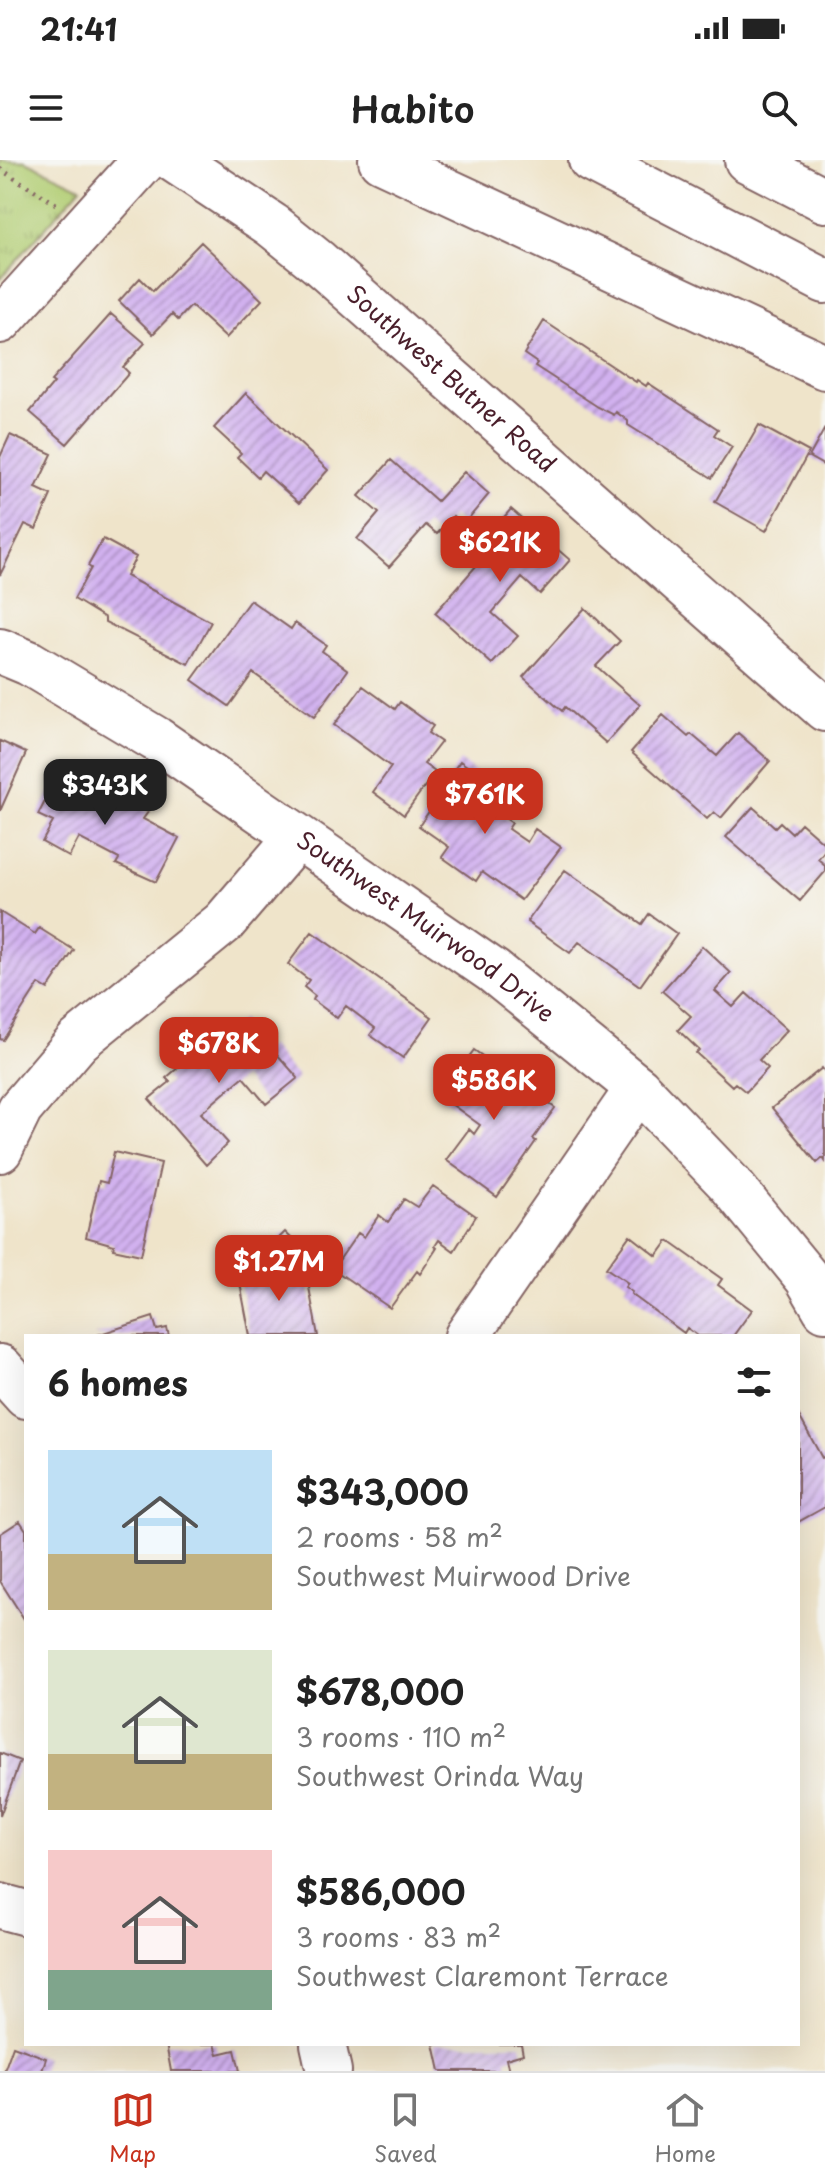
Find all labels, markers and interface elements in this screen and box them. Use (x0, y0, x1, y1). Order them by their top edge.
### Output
text: 21:41 (40, 6, 117, 51)
text: Habito (351, 81, 474, 135)
icon: menu (24, 86, 68, 130)
icon: search (757, 86, 801, 130)
street label: Southwest Butner Road (340, 275, 565, 480)
pin: $621K (444, 516, 556, 584)
text: $621K (459, 522, 541, 561)
pin: $343K (49, 759, 161, 827)
text: $343K (62, 765, 148, 804)
pin: $761K (429, 768, 541, 836)
text: $761K (445, 774, 525, 813)
street label: Southwest Muirwood Drive (290, 821, 563, 1030)
pin: $678K (163, 1017, 275, 1085)
text: $678K (177, 1023, 261, 1062)
pin: $586K (438, 1054, 550, 1122)
text: $586K (451, 1060, 537, 1099)
pin: $1.27M (214, 1235, 344, 1303)
text: $1.27M (233, 1241, 325, 1280)
text: 6 homes (48, 1356, 188, 1408)
icon: filters (732, 1360, 776, 1404)
text: $343,000 (296, 1465, 469, 1517)
icon: home (112, 1482, 208, 1578)
text: 2 rooms · 58 m² (296, 1517, 503, 1556)
text: Southwest Muirwood Drive (296, 1556, 631, 1595)
text: $678,000 (296, 1665, 464, 1717)
icon: home (112, 1682, 208, 1778)
text: 3 rooms · 110 m² (296, 1717, 506, 1756)
text: Southwest Orinda Way (296, 1756, 584, 1795)
text: $586,000 (296, 1865, 466, 1917)
icon: home (112, 1882, 208, 1978)
text: 3 rooms · 83 m² (296, 1917, 501, 1956)
text: Southwest Claremont Terrace (296, 1956, 669, 1995)
tab: Map (109, 2088, 156, 2169)
tab: Saved (374, 2088, 437, 2169)
tab: Home (655, 2088, 716, 2169)

